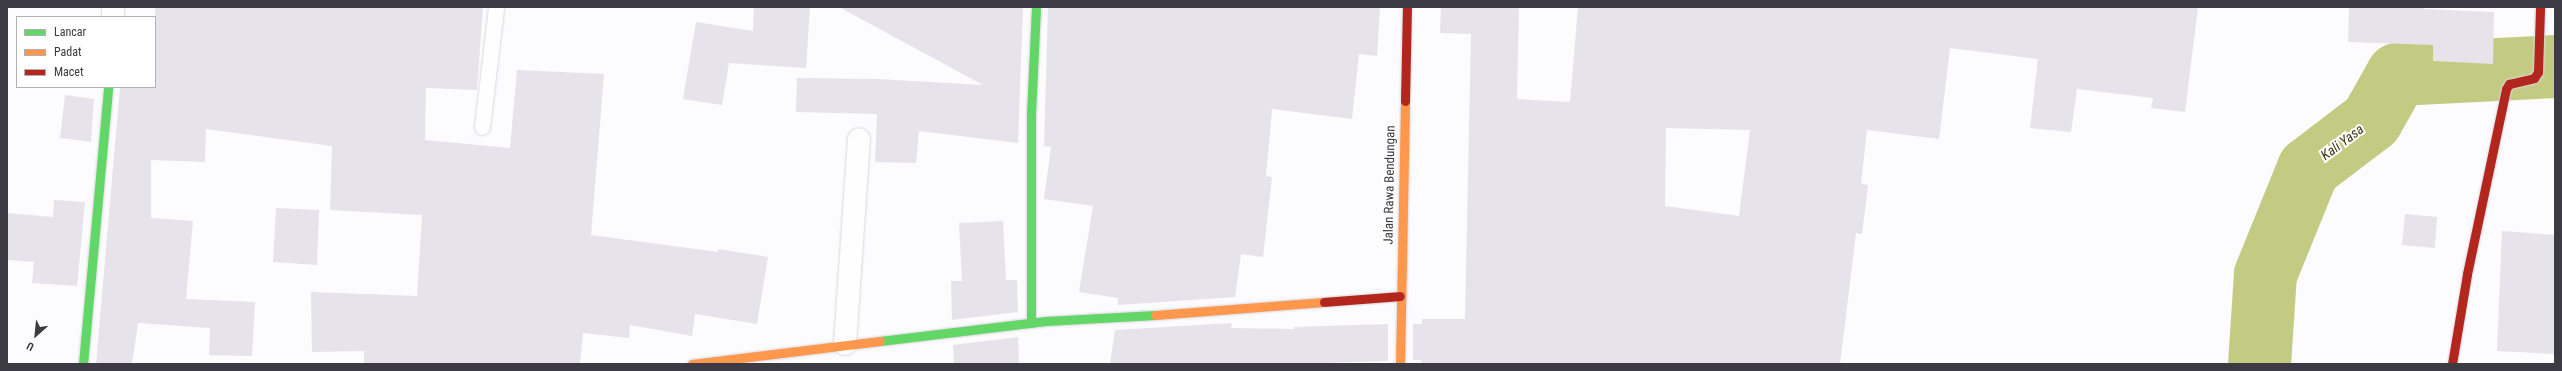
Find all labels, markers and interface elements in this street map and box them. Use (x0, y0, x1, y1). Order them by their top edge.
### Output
legend (16, 16, 156, 88)
text: Lancar (54, 25, 86, 39)
text: Padat (54, 45, 82, 59)
text: Macet (54, 65, 84, 79)
water label: Kali Yasa (2317, 120, 2367, 164)
street label: Jalan Rawa Bendungan (1381, 125, 1399, 245)
north arrow (16, 315, 56, 355)
text: U (25, 339, 36, 353)

